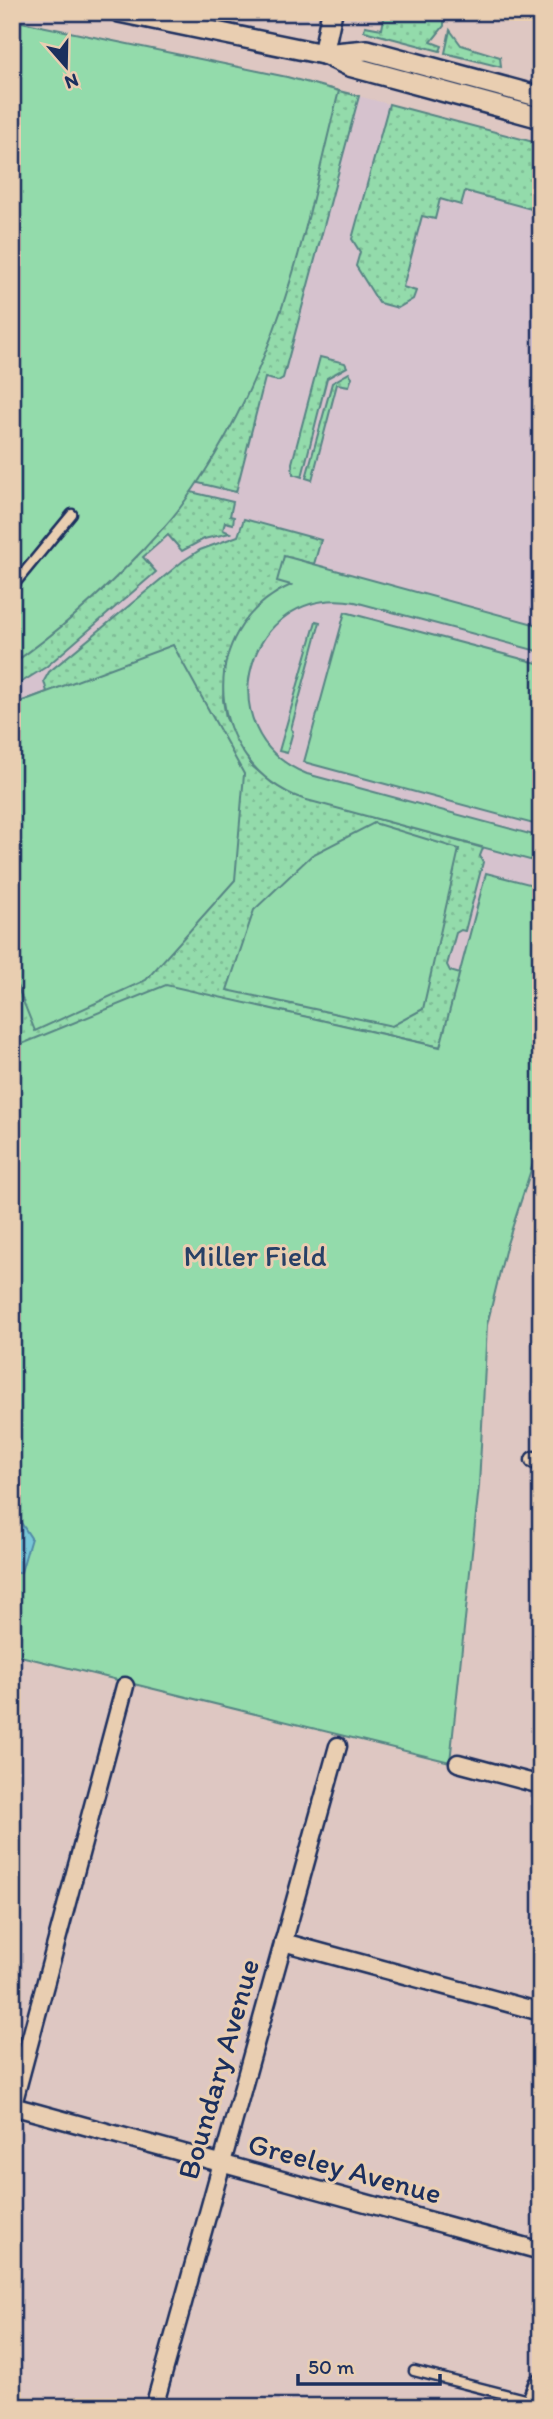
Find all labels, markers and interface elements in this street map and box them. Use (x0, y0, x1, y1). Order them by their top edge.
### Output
north arrow (32, 32, 102, 102)
text: N (62, 69, 82, 95)
park label: Miller Field (183, 1237, 327, 1274)
street label: Boundary Avenue (169, 1954, 267, 2184)
street label: Greeley Avenue (244, 2124, 446, 2212)
scale bar (298, 2342, 439, 2386)
text: 50 m (308, 2354, 355, 2379)

